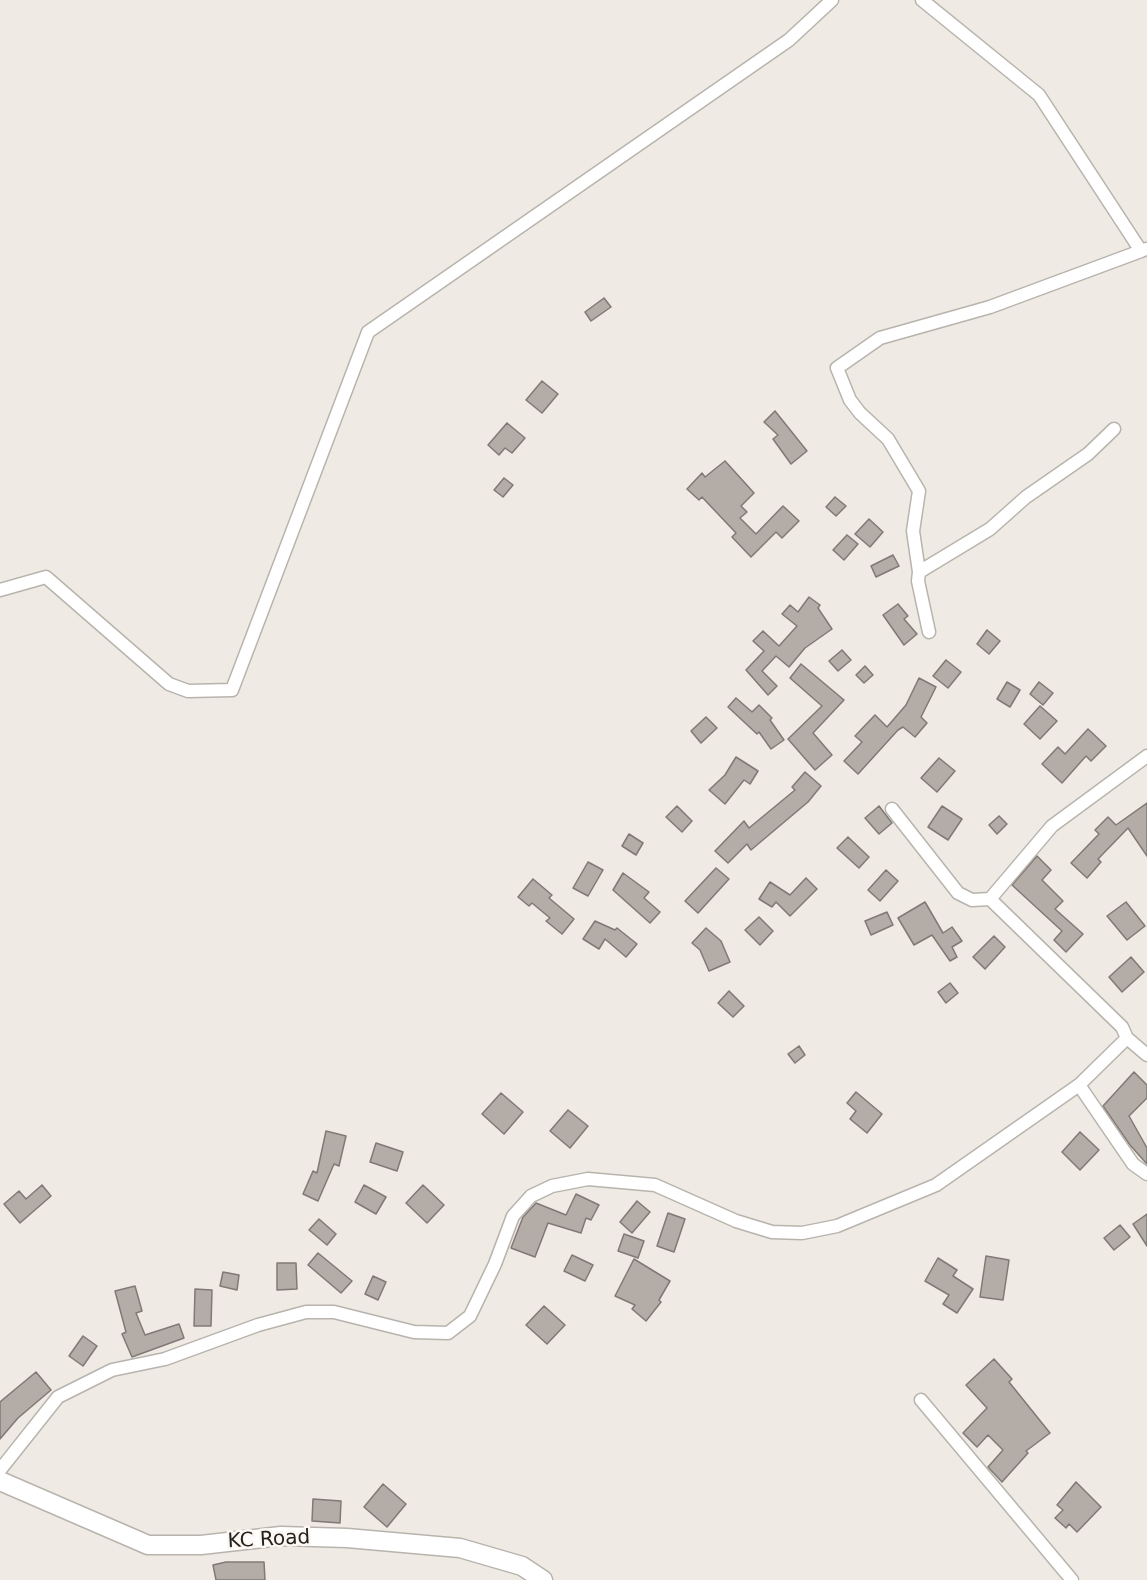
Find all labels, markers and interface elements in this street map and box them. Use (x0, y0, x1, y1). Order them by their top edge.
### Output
street label: KC Road (227, 1526, 311, 1554)

